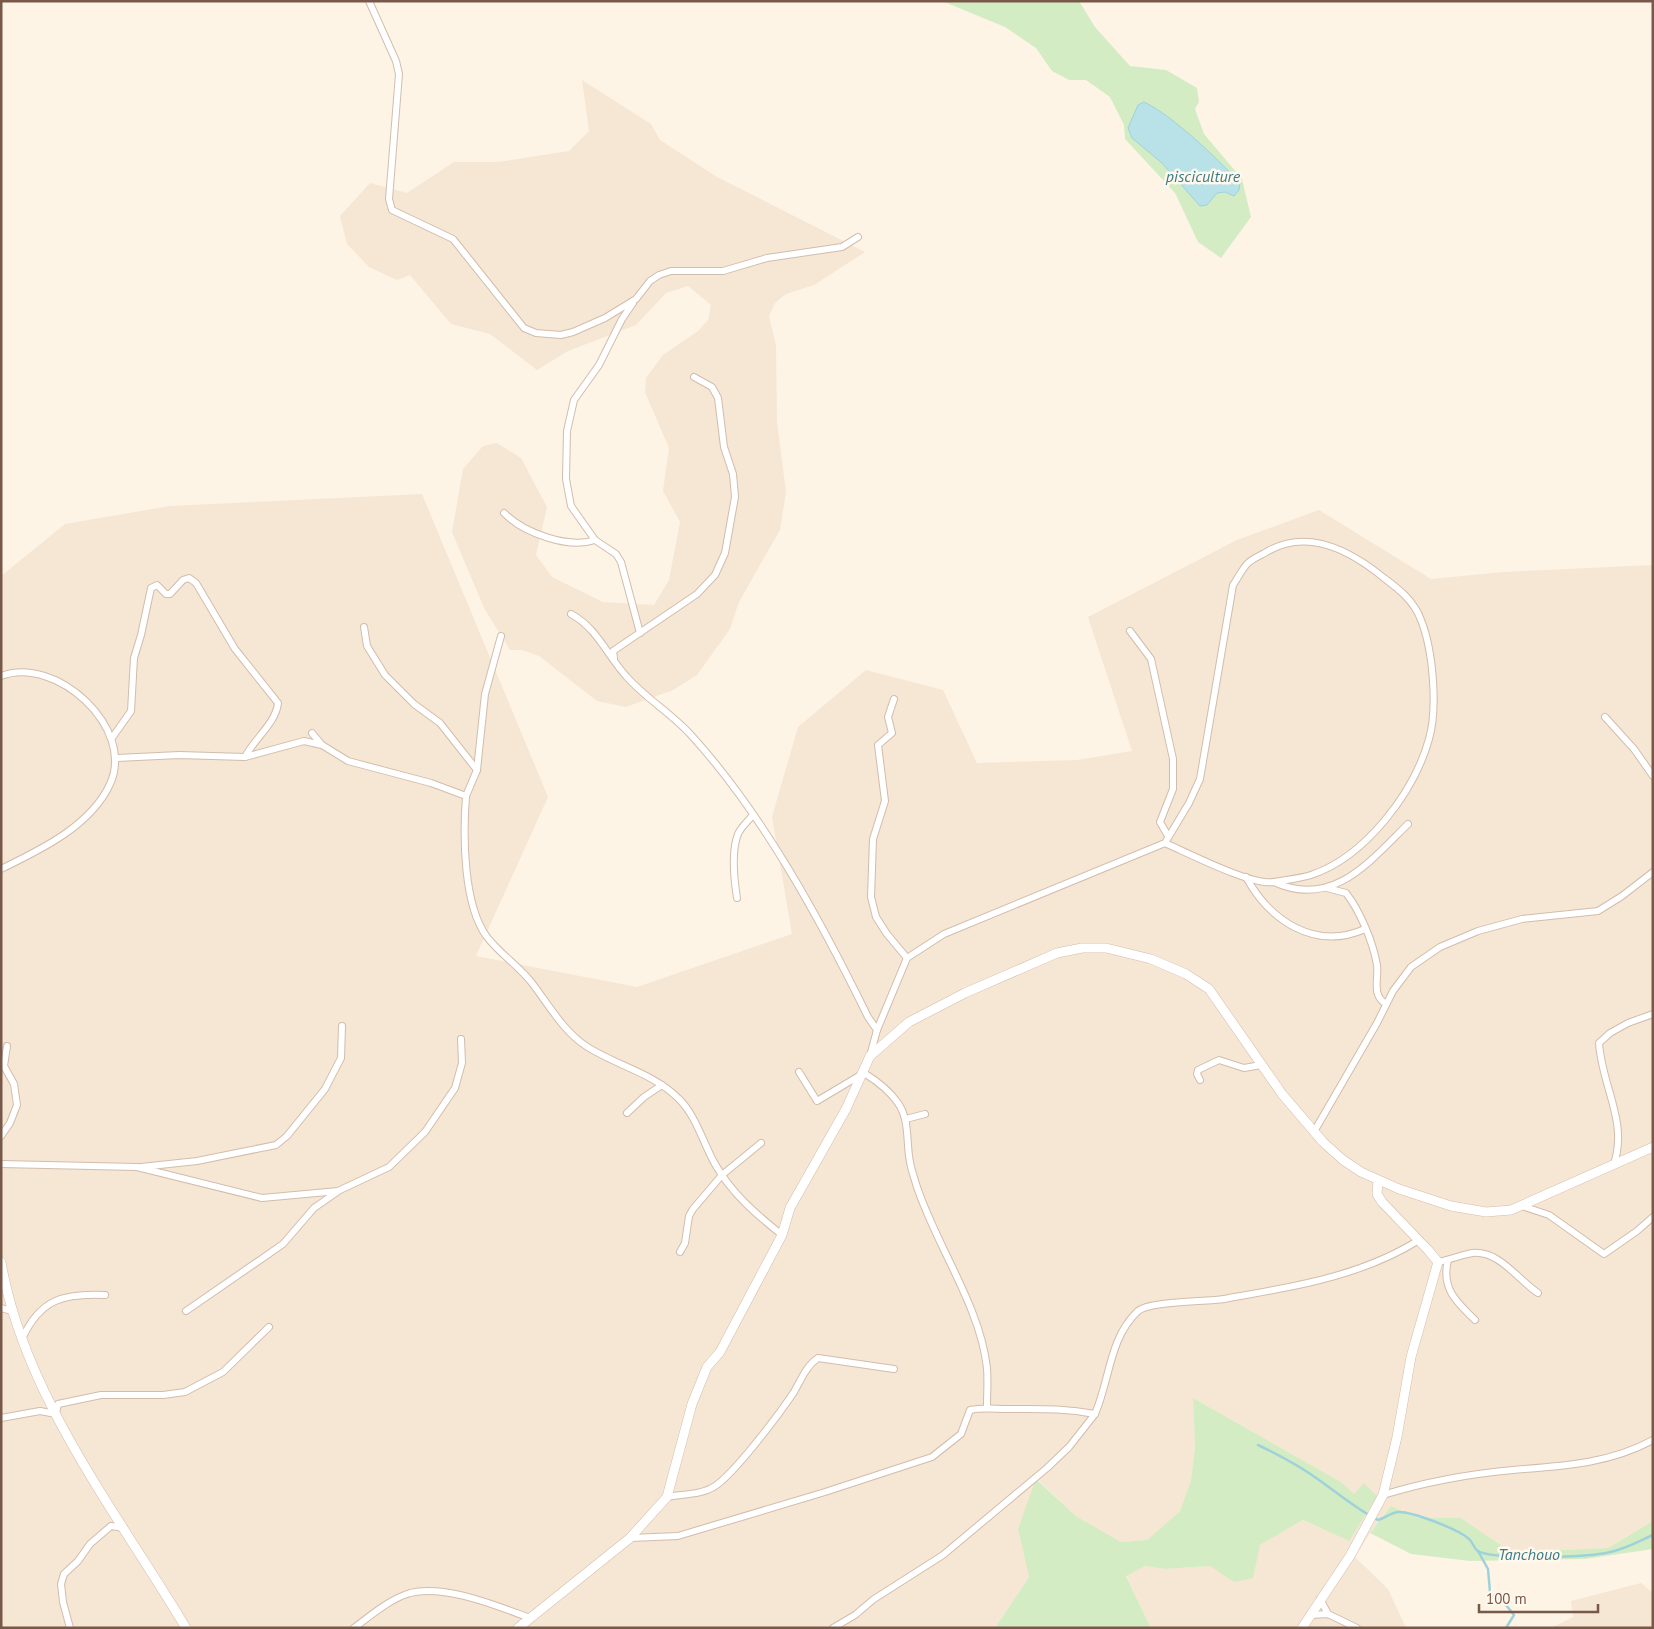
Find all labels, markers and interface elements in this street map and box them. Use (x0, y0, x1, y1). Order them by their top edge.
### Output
water label: pisciculture (1165, 166, 1241, 186)
water label: Tanchouo (1498, 1544, 1560, 1564)
scale bar (1479, 1582, 1598, 1614)
text: 100 m (1486, 1589, 1527, 1608)

